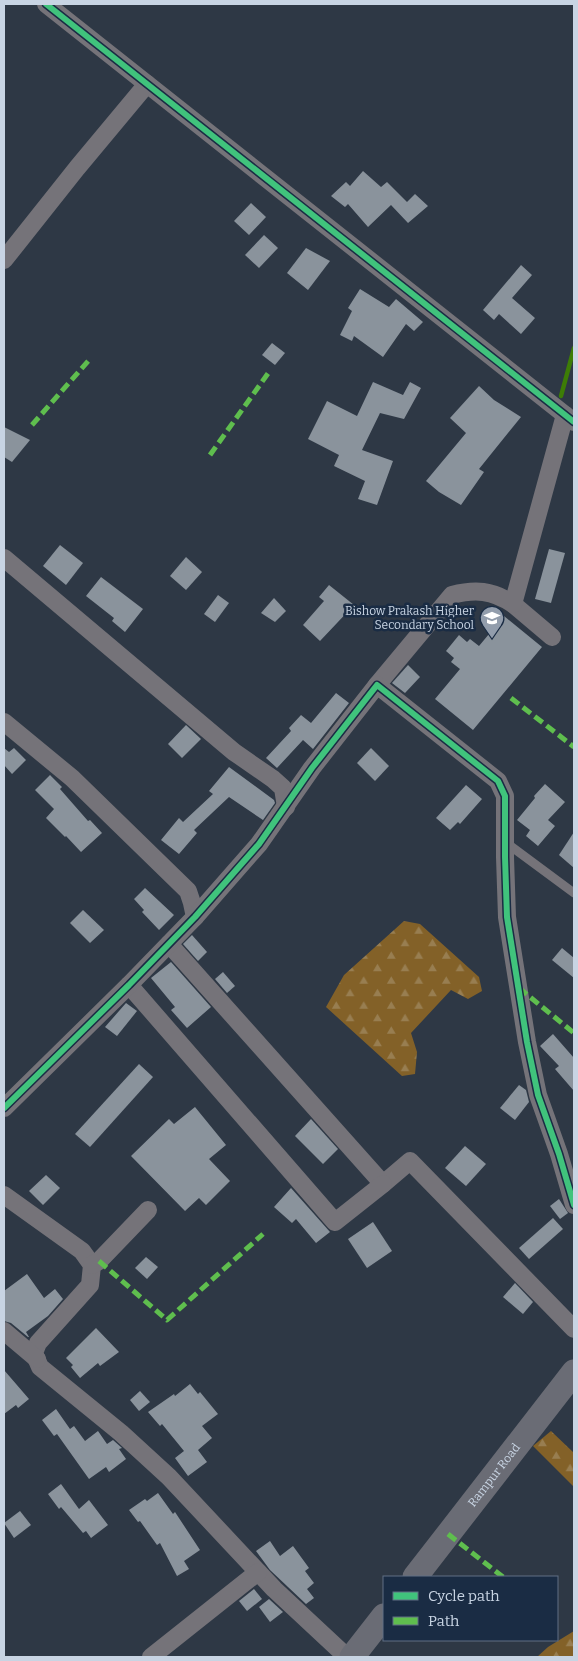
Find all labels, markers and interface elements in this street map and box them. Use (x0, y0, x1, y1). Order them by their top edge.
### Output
place label: Bishow Prakash Higher Secondary School (345, 604, 475, 632)
school or university icon: Bishow Prakash Higher Secondary School (479, 605, 505, 639)
street label: Rampur Road (465, 1441, 523, 1510)
legend (383, 1576, 558, 1641)
text: Cycle path (428, 1587, 500, 1605)
text: Path (428, 1612, 460, 1630)

